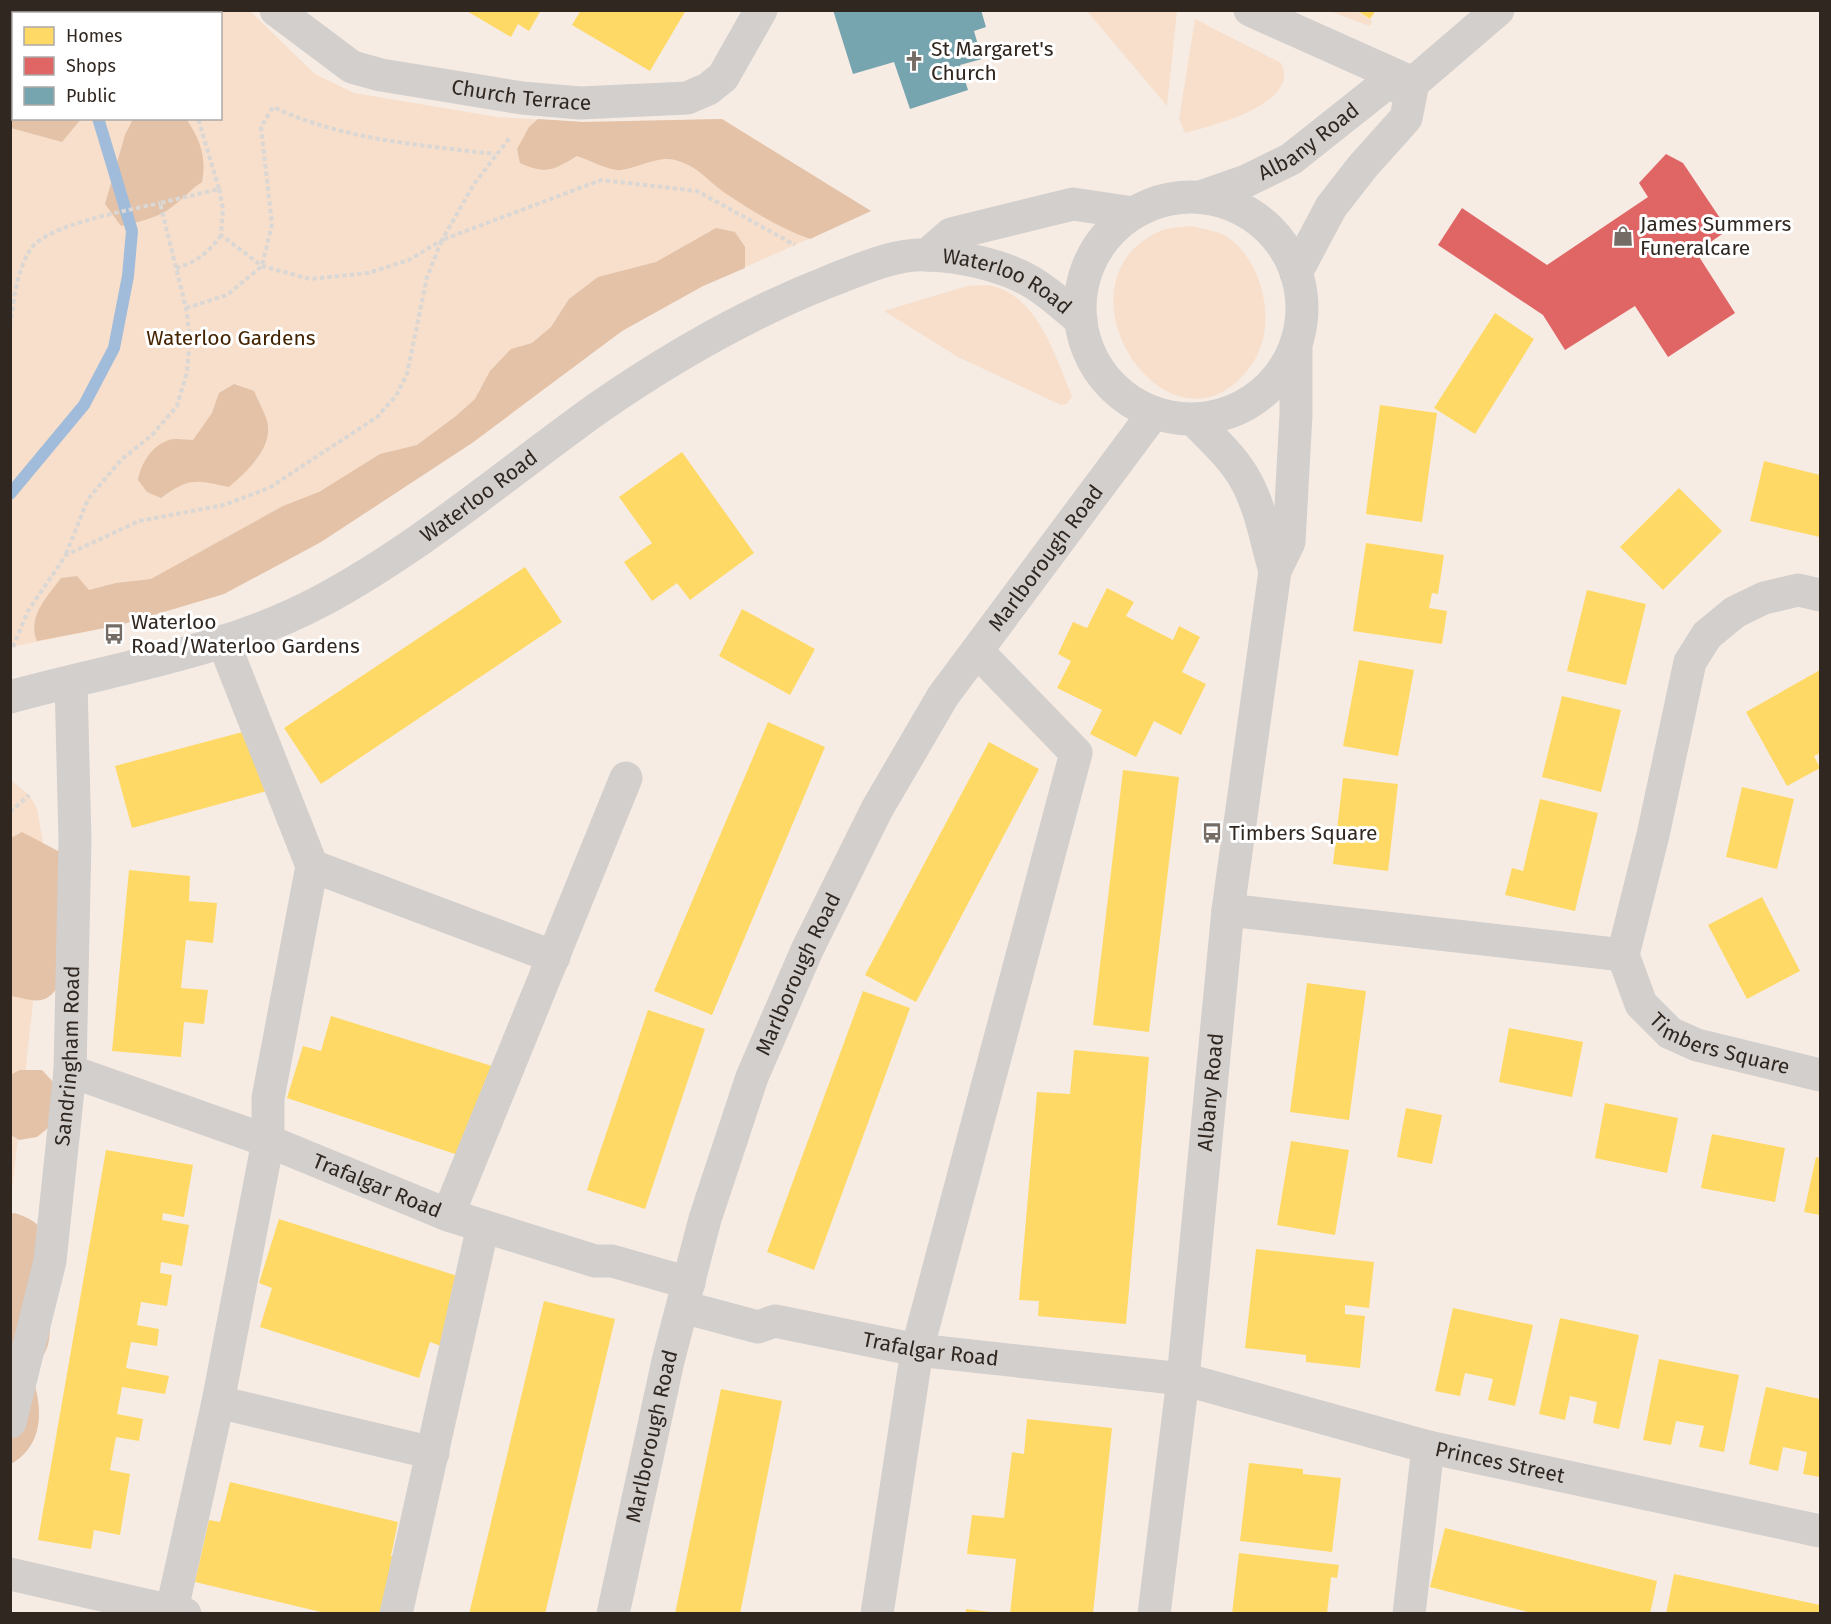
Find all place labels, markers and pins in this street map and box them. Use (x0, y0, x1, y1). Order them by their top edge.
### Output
place label: St Margaret's Church (931, 36, 1054, 86)
church icon: St Margaret's Church (902, 49, 926, 73)
place label: James Summers Funeralcare (1640, 211, 1792, 261)
shop icon: James Summers Funeralcare (1611, 224, 1635, 248)
place label: Waterloo Road/Waterloo Gardens (131, 609, 360, 659)
bus stop icon: Waterloo Road/Waterloo Gardens (102, 622, 126, 646)
place label: Timbers Square (1229, 820, 1377, 846)
bus stop icon: Timbers Square (1200, 821, 1224, 845)

